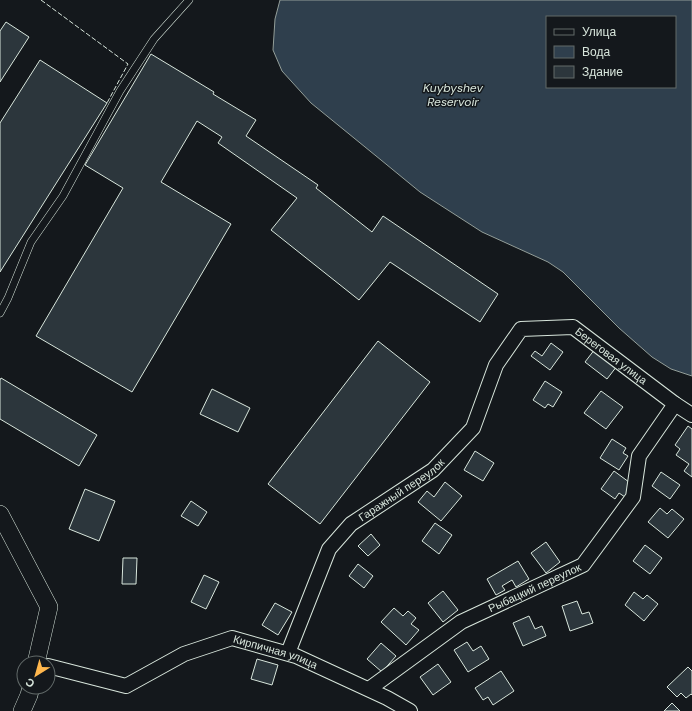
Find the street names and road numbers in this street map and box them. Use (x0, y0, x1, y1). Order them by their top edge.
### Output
street label: Береговая улица (572, 324, 651, 388)
street label: Гаражный переулок (356, 455, 447, 524)
street label: Рыбацкий переулок (486, 560, 583, 615)
street label: Кирпичная улица (232, 632, 321, 672)

